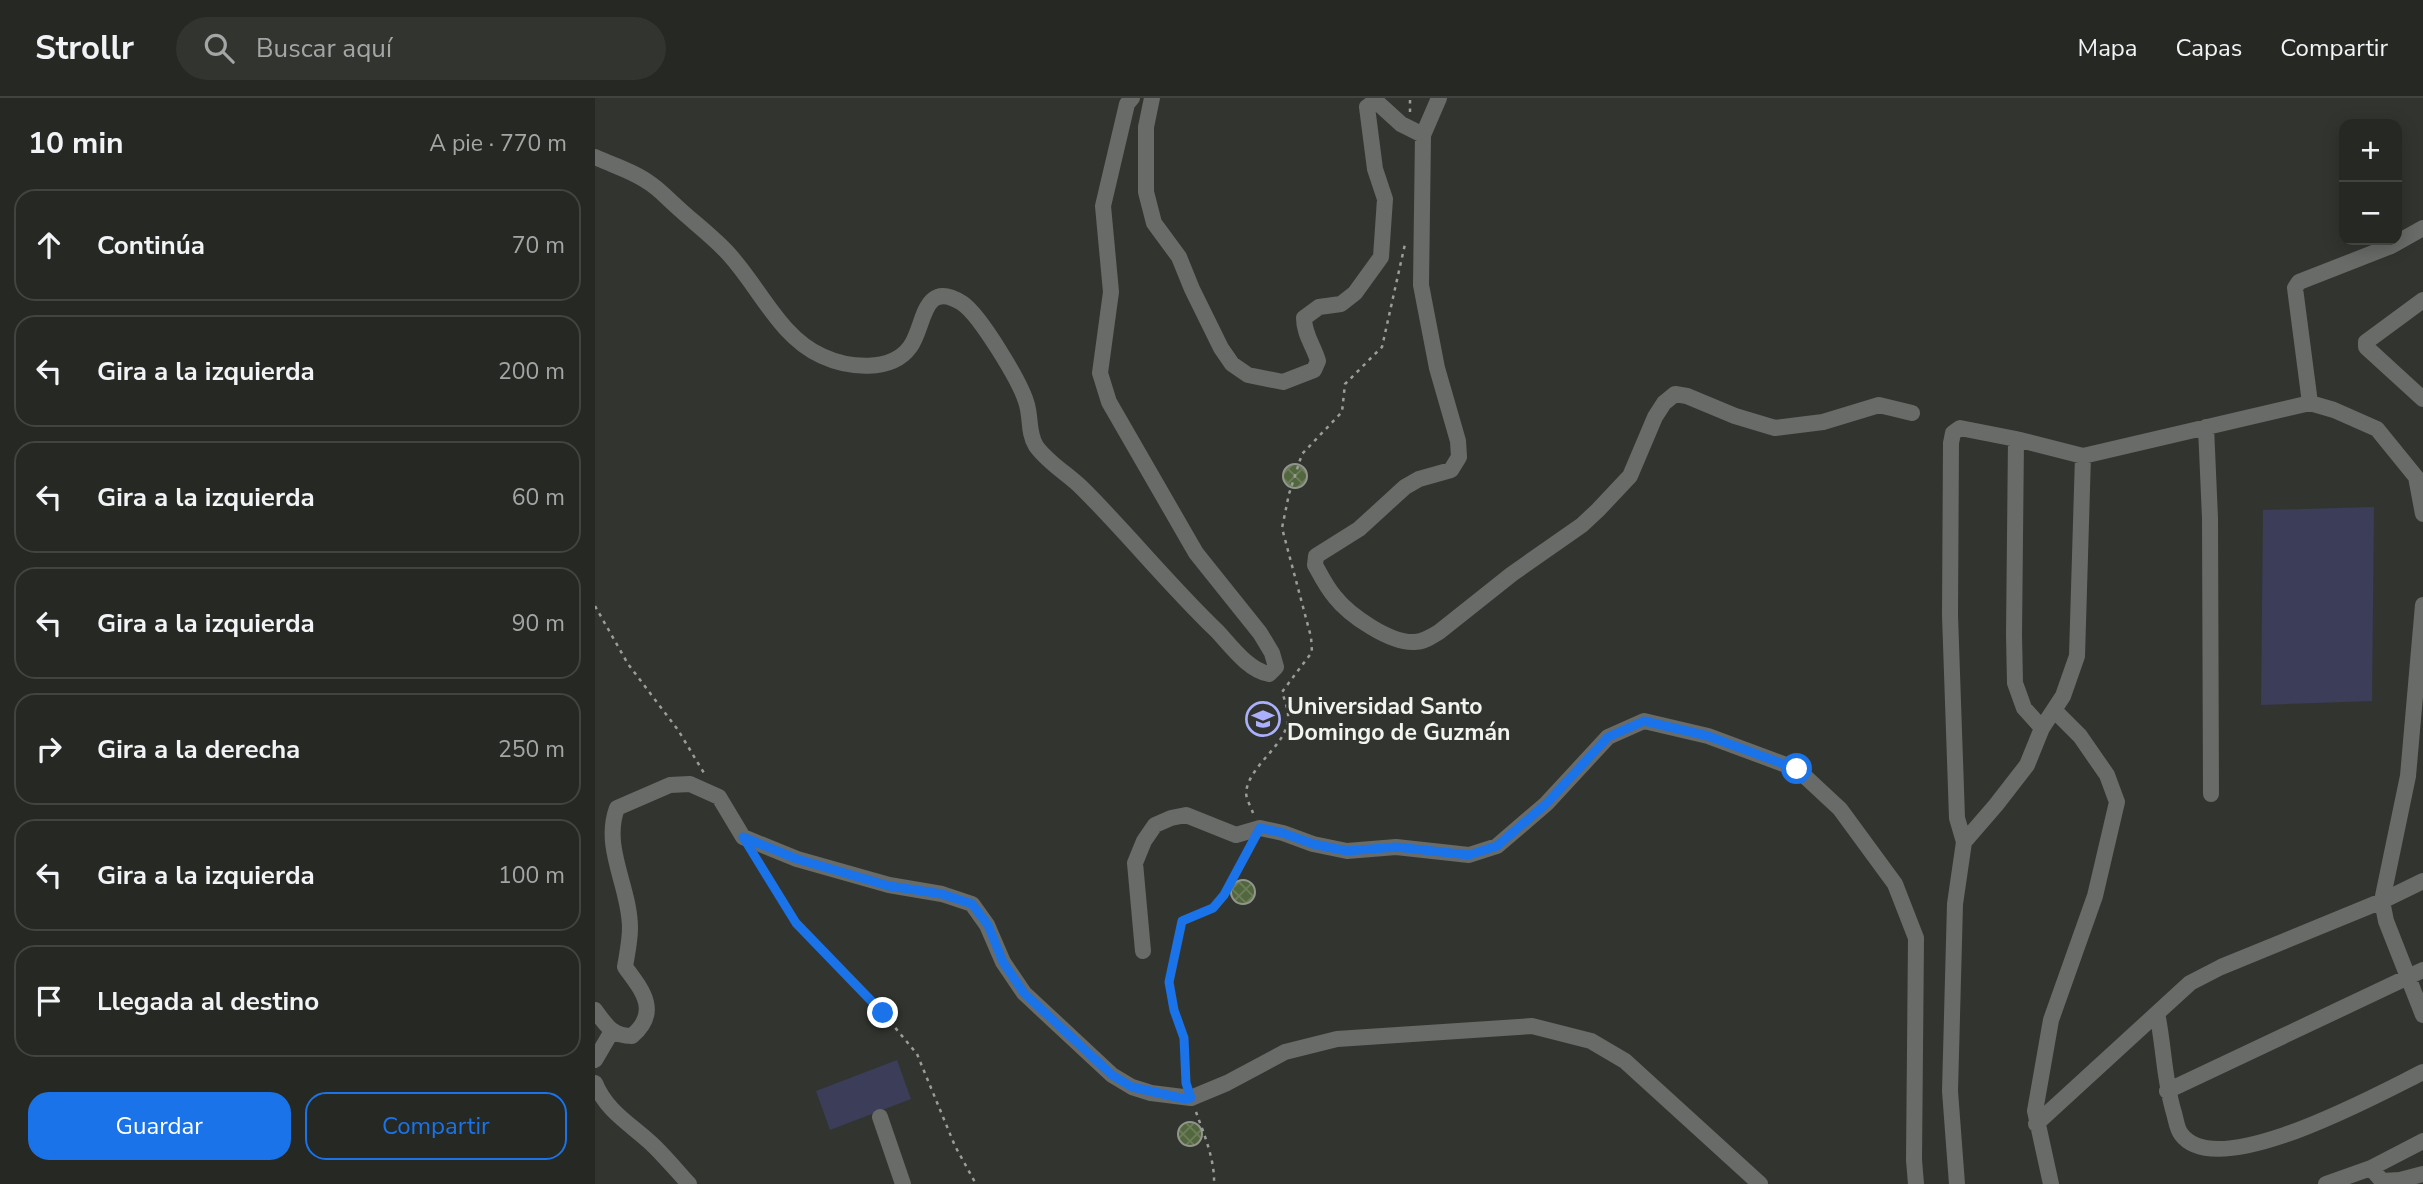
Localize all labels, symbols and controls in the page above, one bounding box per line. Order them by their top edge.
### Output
search box [176,17,666,80]
text: Strollr [35,26,134,71]
icon: search [200,29,238,67]
text: Buscar aquí [256,31,392,66]
text: Mapa [2078,32,2138,64]
text: Capas [2176,32,2242,64]
text: Compartir [2280,32,2388,64]
map controls [2339,119,2402,245]
button: + [2339,119,2402,182]
text: 10 min [28,123,124,164]
text: A pie · 770 m [429,128,567,159]
button: − [2339,182,2402,245]
icon: ahead [30,226,68,264]
text: Continúa [97,228,205,263]
text: 70 m [512,230,565,261]
icon: left [30,352,68,390]
text: Gira a la izquierda [97,354,315,389]
text: 200 m [498,356,565,387]
icon: left [30,478,68,516]
text: Gira a la izquierda [97,480,315,515]
text: 60 m [512,482,565,513]
icon: left [30,604,68,642]
text: Gira a la izquierda [97,606,315,641]
text: 90 m [512,608,565,639]
place label: Universidad Santo Domingo de Guzmán [1287,691,1510,748]
school or university icon: Universidad Santo Domingo de Guzmán [1244,700,1282,738]
icon: right [30,730,68,768]
text: Gira a la derecha [97,732,300,767]
text: 250 m [498,734,565,765]
route start [1781,753,1812,784]
icon: left [30,856,68,894]
text: Gira a la izquierda [97,858,315,893]
text: 100 m [498,860,565,891]
icon: arrive [30,982,68,1020]
text: Llegada al destino [97,984,319,1019]
route end [867,997,898,1028]
button: Guardar [28,1092,291,1160]
button: Compartir [305,1092,567,1160]

